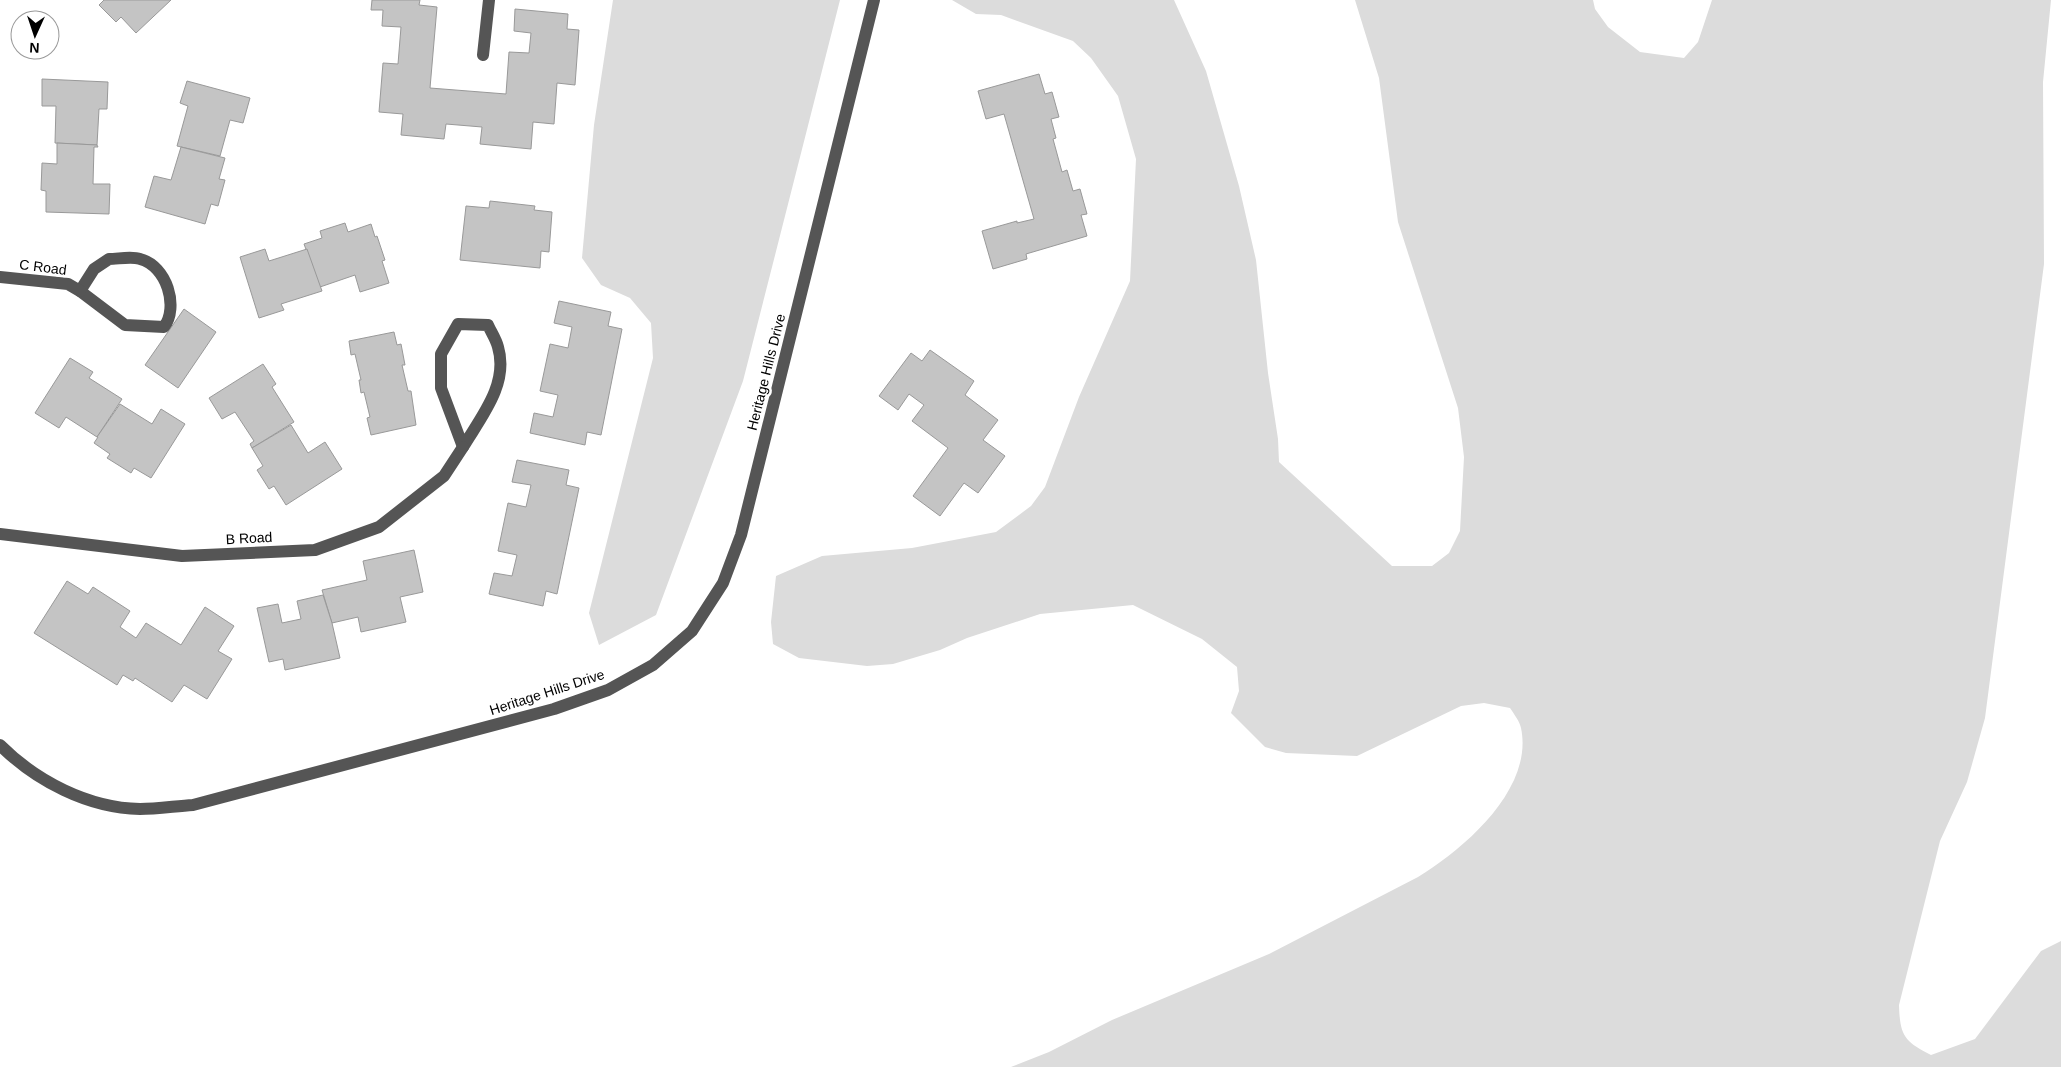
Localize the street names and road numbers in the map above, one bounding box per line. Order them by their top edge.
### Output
street label: C Road [18,256,68,278]
street label: Heritage Hills Drive [744,312,788,432]
street label: B Road [225,529,273,547]
street label: Heritage Hills Drive [488,666,607,718]

